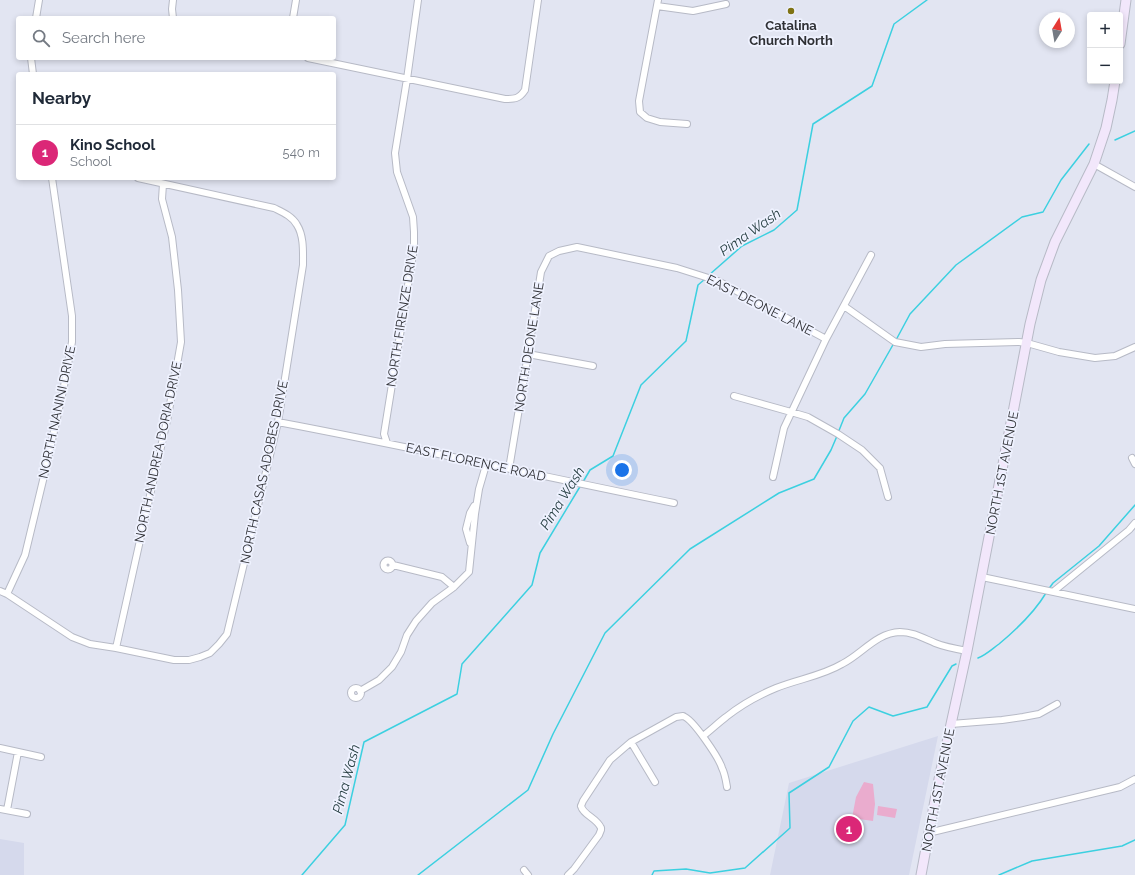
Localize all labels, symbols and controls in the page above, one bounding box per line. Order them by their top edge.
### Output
marker: Catalina Church North [786,6,796,16]
north arrow [1039,12,1075,48]
map controls [1087,12,1123,84]
button: + [1087,12,1123,48]
search box [16,16,336,60]
place label: Catalina Church North [749,18,833,48]
icon: search [30,27,52,49]
text: Search here [62,29,145,47]
button: − [1087,48,1123,84]
text: Nearby [32,88,91,108]
text: Kino School [70,136,155,154]
text: 1 [42,145,48,160]
text: 540 m [283,145,320,160]
text: School [70,154,112,169]
water label: Pima Wash [716,205,784,259]
street label: NORTH FIRENZE DRIVE [383,244,421,388]
street label: EAST DEONE LANE [704,272,816,338]
street label: NORTH DEONE LANE [511,281,547,413]
street label: NORTH NANINI DRIVE [36,344,78,480]
street label: NORTH ANDREA DORIA DRIVE [131,360,185,544]
street label: NORTH CASAS ADOBES DRIVE [237,379,291,565]
street label: NORTH 1ST AVENUE [983,410,1021,536]
street label: EAST FLORENCE ROAD [405,440,547,484]
your location [612,460,632,480]
water label: Pima Wash [536,464,588,532]
street label: NORTH 1ST AVENUE [919,727,957,853]
water label: Pima Wash [329,743,363,815]
pin: 1 [836,814,862,844]

